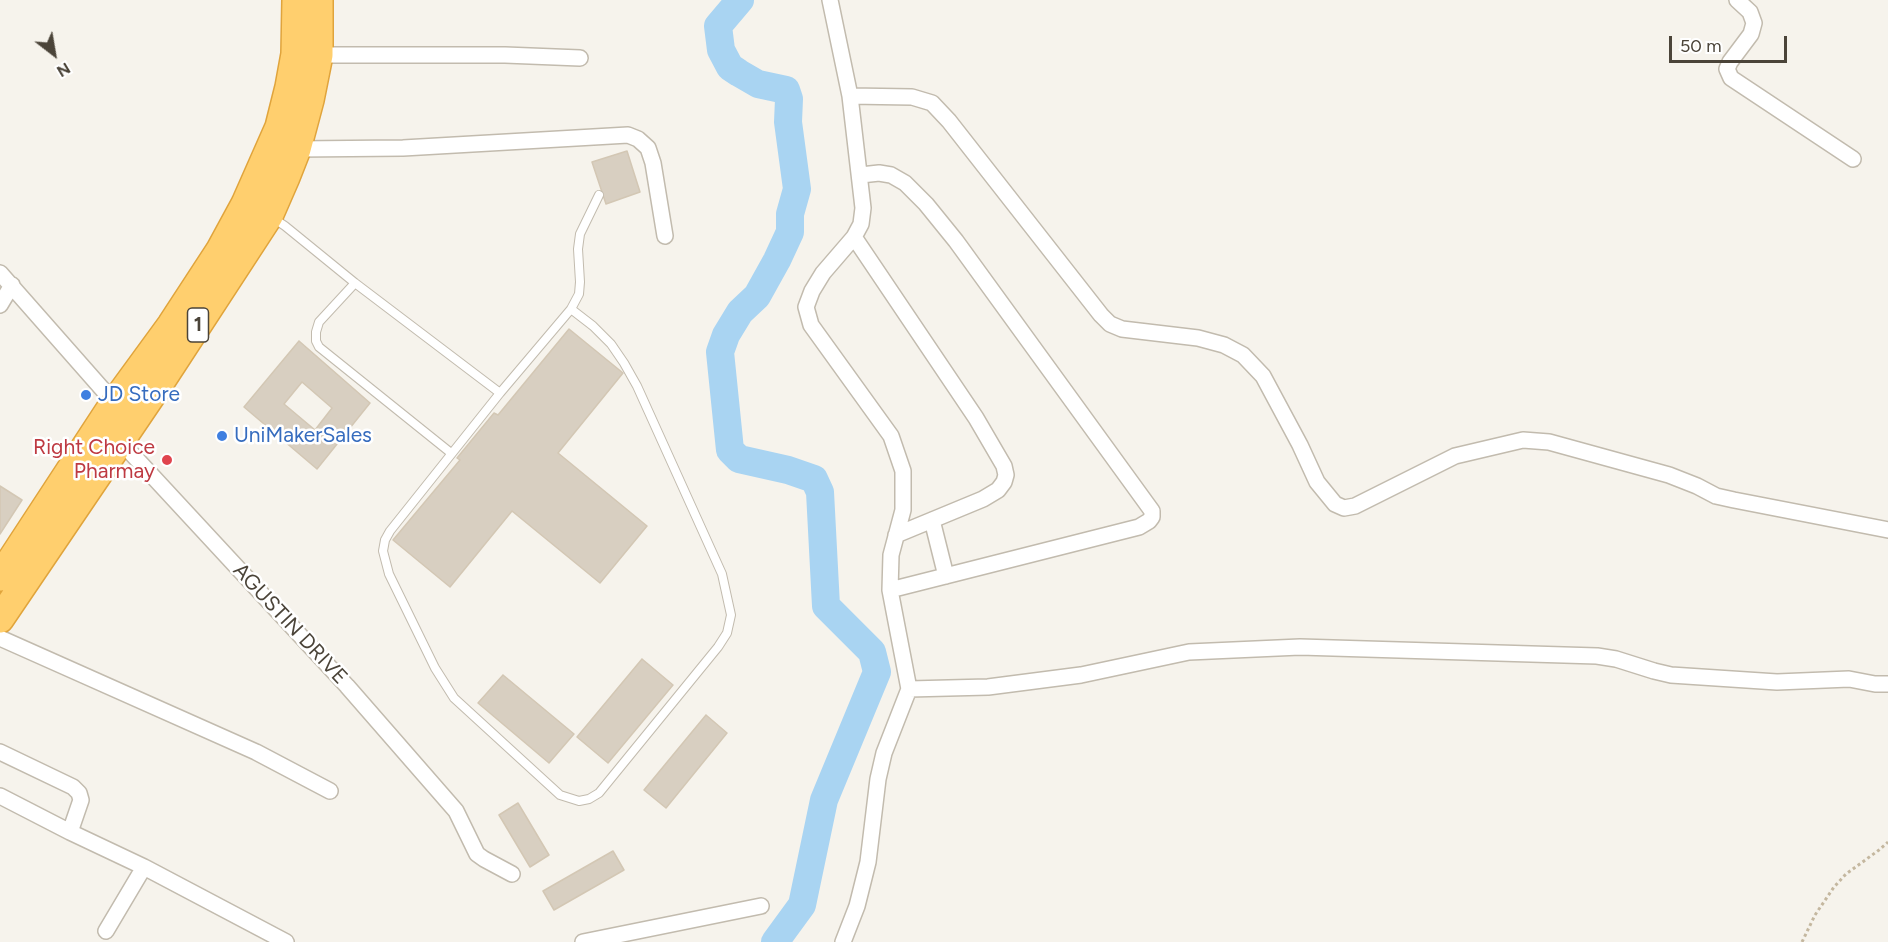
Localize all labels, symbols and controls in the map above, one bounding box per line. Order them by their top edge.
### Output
north arrow [24,24,84,84]
scale bar [1672,24,1790,62]
text: 50 m [1680,35,1722,57]
text: N [53,59,74,81]
road number: 1 [188,308,208,342]
place label: JD Store [98,382,180,408]
marker: JD Store [79,388,93,402]
place label: UniMakerSales [234,423,372,449]
marker: UniMakerSales [215,429,229,443]
place label: Right Choice Pharmay [33,435,155,485]
marker: Right Choice Pharmay [160,453,174,467]
street label: AGUSTIN DRIVE [227,558,353,690]

